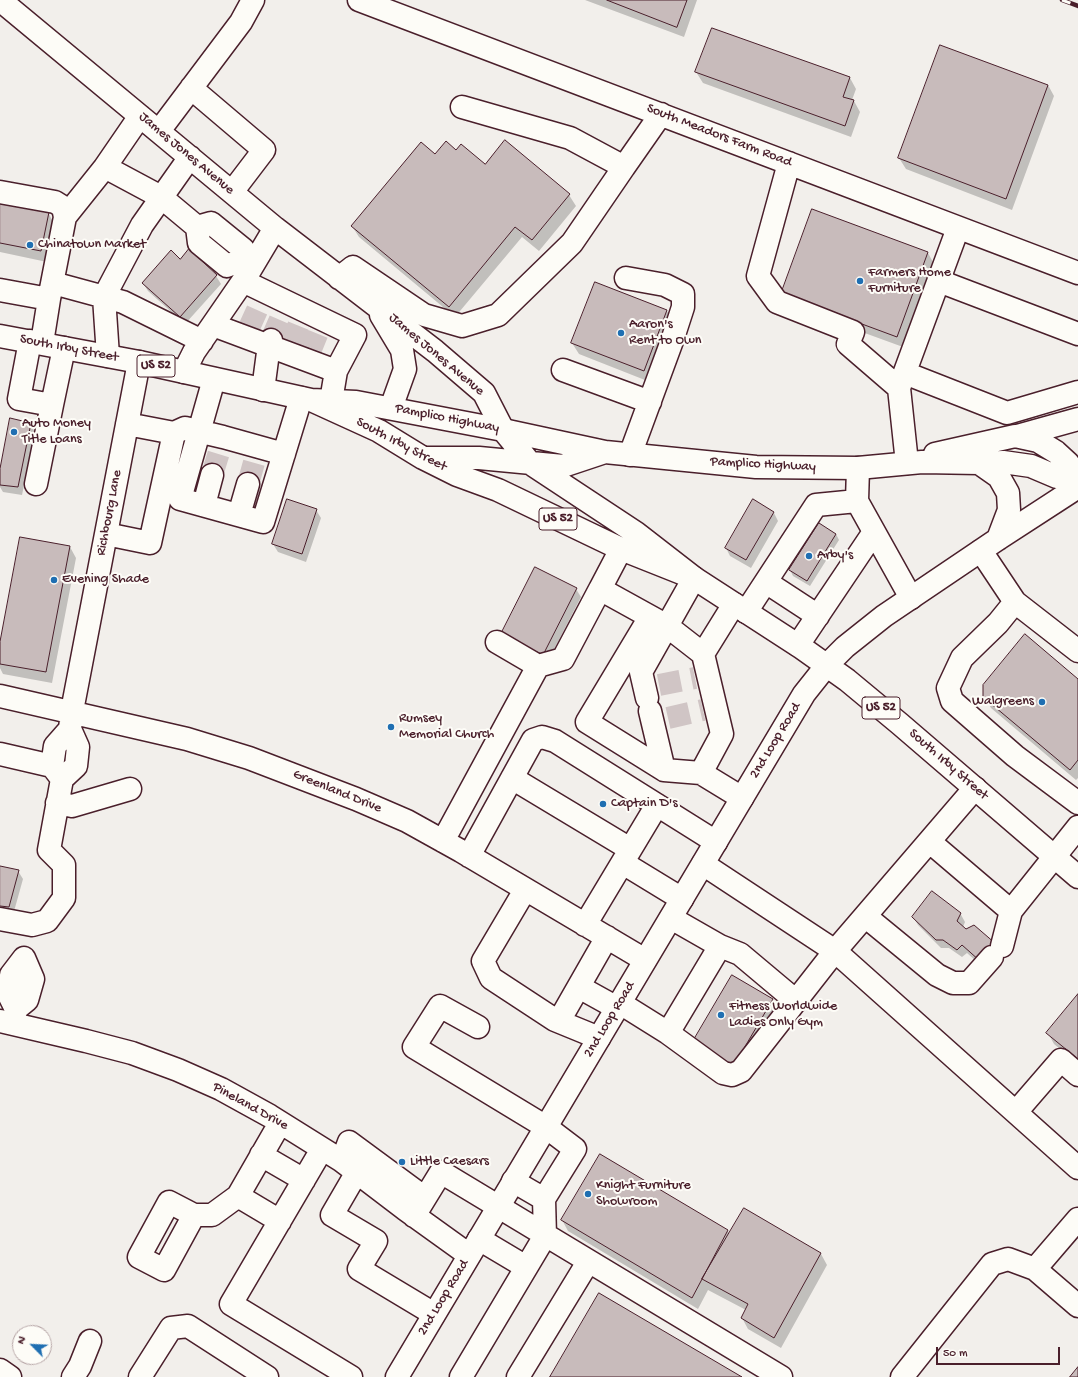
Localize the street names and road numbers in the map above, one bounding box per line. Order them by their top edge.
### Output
street label: South Meadors Farm Road [644,101,794,171]
street label: James Jones Avenue [135,109,237,199]
street label: James Jones Avenue [385,310,487,400]
street label: South Irby Street [18,331,120,367]
road number: US 52 [137,355,175,377]
street label: Pamplico Highway [393,401,501,437]
street label: South Irby Street [353,414,449,476]
street label: Pamplico Highway [710,454,816,476]
street label: Richbourg Lane [93,469,127,557]
road number: US 52 [539,508,577,530]
road number: US 52 [862,697,900,719]
street label: 2nd Loop Road [747,700,805,782]
street label: South Irby Street [905,726,991,804]
street label: Greenland Drive [290,767,384,817]
street label: 2nd Loop Road [581,979,639,1061]
street label: Pineland Drive [209,1079,291,1135]
street label: 2nd Loop Road [415,1257,473,1339]

